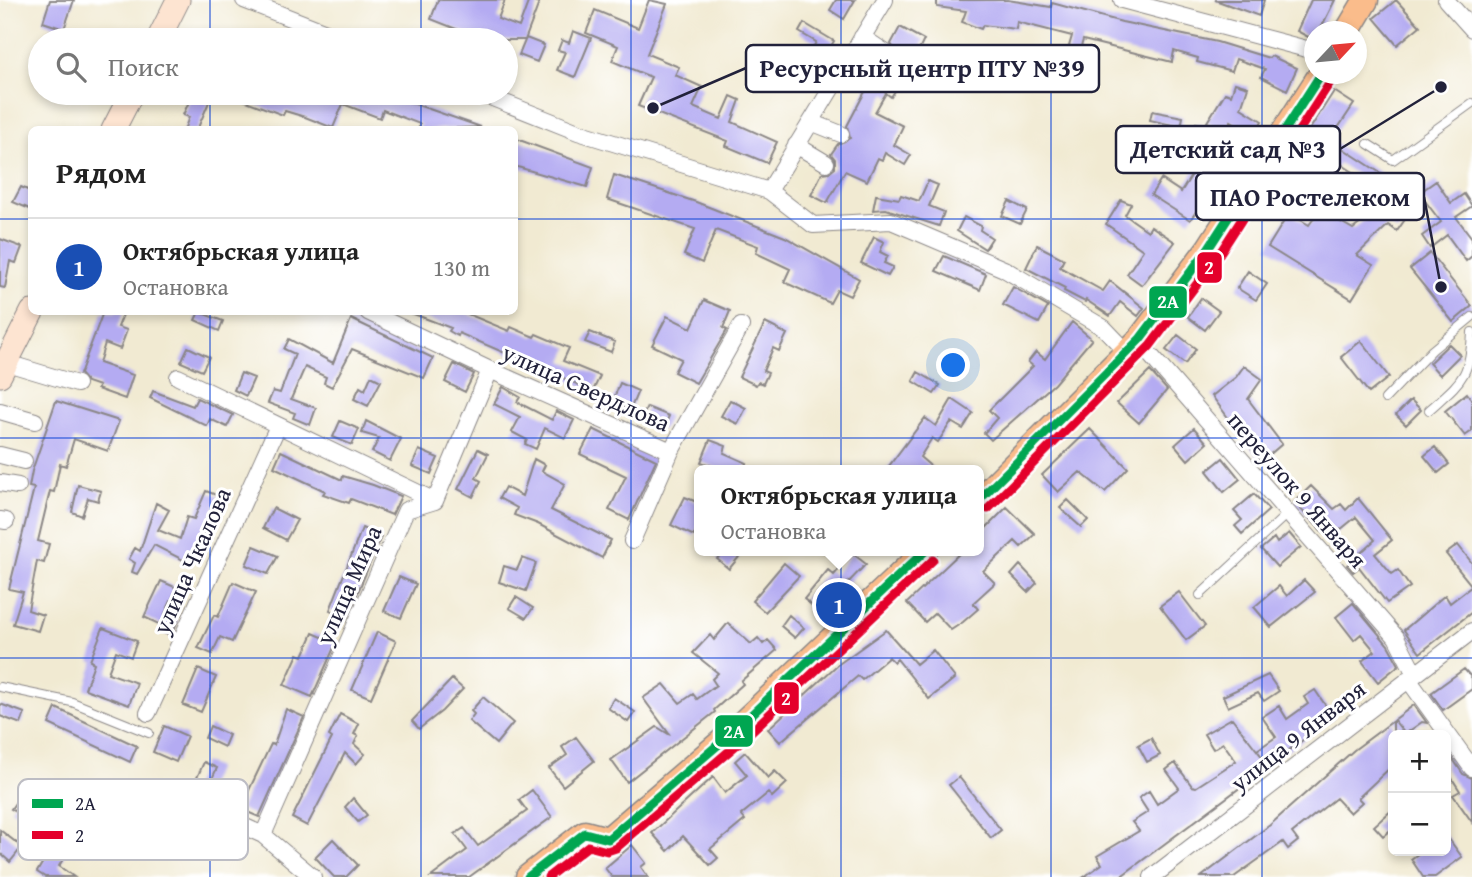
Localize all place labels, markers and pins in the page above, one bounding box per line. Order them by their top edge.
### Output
callout: Ресурсный центр ПТУ №39 [746,45,1099,92]
callout: Детский сад №3 [1116,126,1340,173]
callout: ПАО Ростелеком [1196,173,1424,220]
pin: 1 [816,579,862,631]

